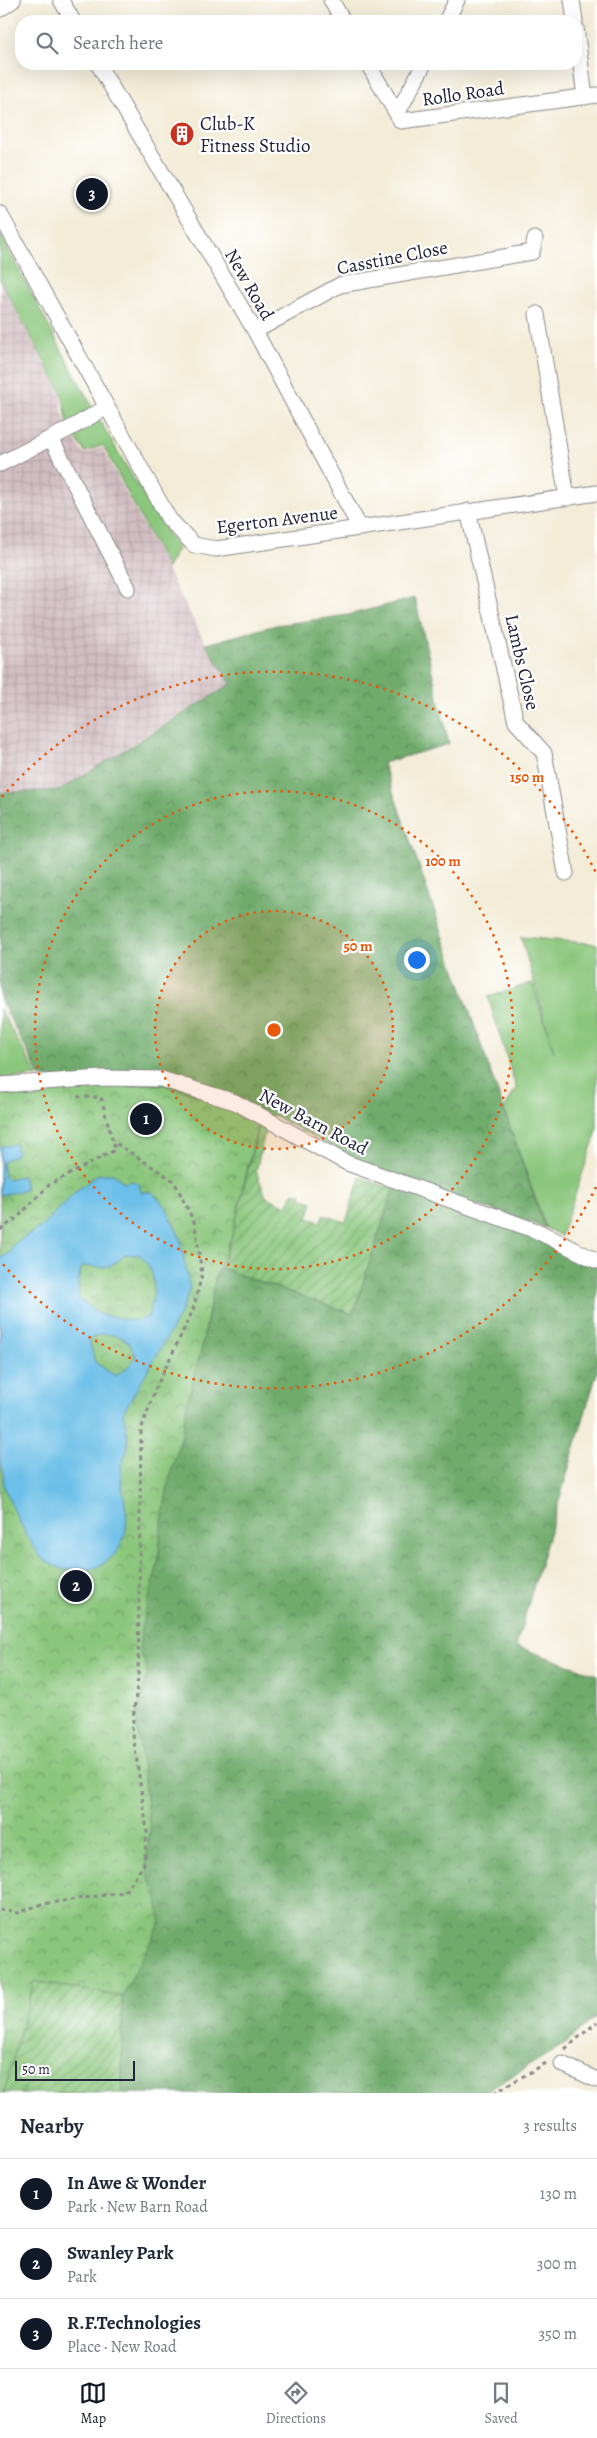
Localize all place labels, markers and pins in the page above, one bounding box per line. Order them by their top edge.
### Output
place label: Club-K Fitness Studio [200,111,311,159]
building icon: Club-K Fitness Studio [169,121,195,147]
pin: 3 [76,175,108,213]
centre of rings [265,1021,283,1039]
pin: 1 [130,1100,162,1138]
pin: 2 [60,1567,92,1605]

